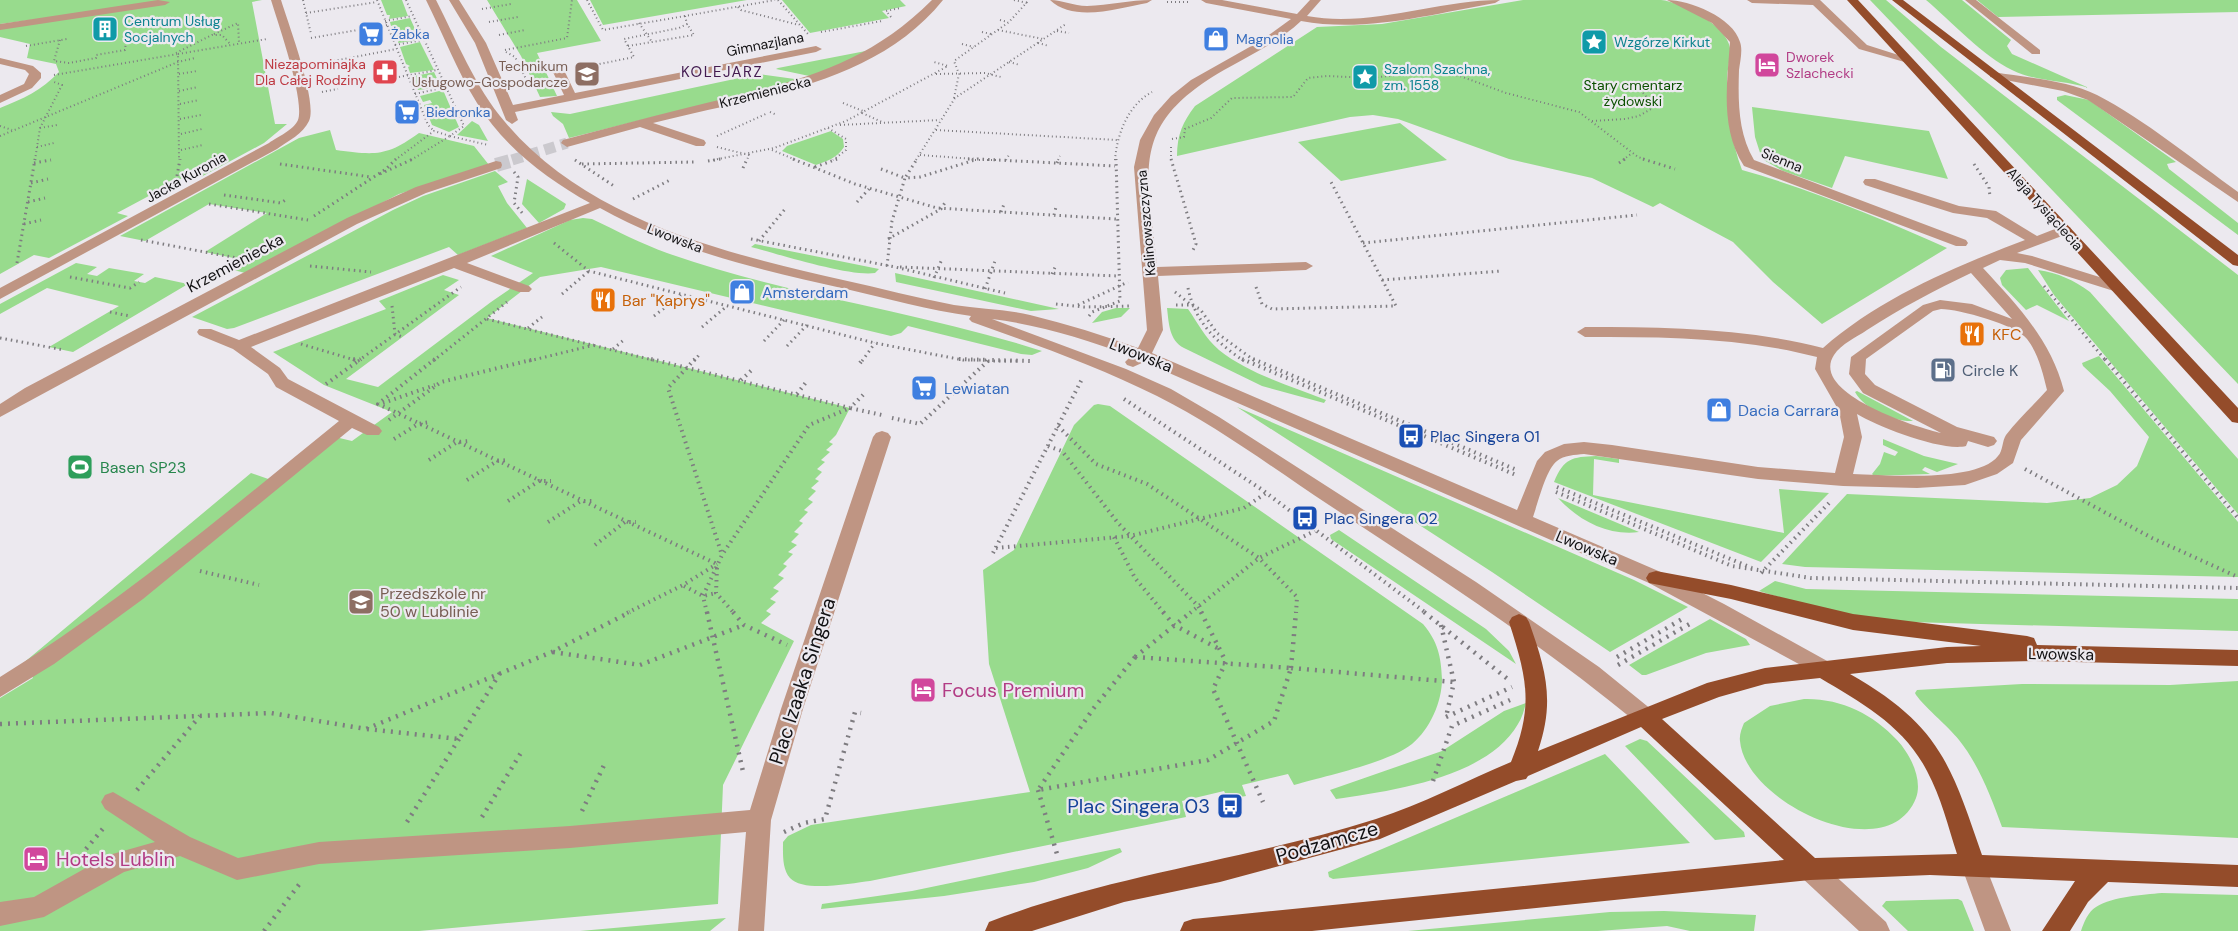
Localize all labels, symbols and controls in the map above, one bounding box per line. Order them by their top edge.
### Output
place label: Centrum Usług Socjalnych [124,12,221,46]
building icon: Centrum Usług Socjalnych [90,14,120,44]
supermarket icon: Żabka [356,19,386,49]
shop icon: Magnolia [1201,24,1231,54]
place label: Żabka [391,25,430,43]
place icon: Wzgórze Kirkut [1579,27,1609,57]
street label: Gimnazjlana [725,28,805,60]
place label: Magnolia [1236,30,1294,48]
place label: Wzgórze Kirkut [1614,33,1710,51]
place label: Dworek Szlachecki [1786,48,1854,82]
hotel icon: Dworek Szlachecki [1752,50,1782,80]
place label: Niezapominajka Dla Całej Rodziny [255,55,366,89]
pharmacy icon: Niezapominajka Dla Całej Rodziny [370,57,400,87]
place label: Technikum Usługowo-Gospodarcze [412,57,568,91]
school or university icon: Technikum Usługowo-Gospodarcze [572,59,602,89]
place label: Szalom Szachna, zm. 1558 [1384,60,1491,94]
district label: KOLEJARZ [681,62,763,82]
place icon: Szalom Szachna, zm. 1558 [1350,62,1380,92]
street label: Krzemieniecka [717,72,813,112]
park label: Stary cmentarz żydowski [1583,76,1683,110]
supermarket icon: Biedronka [392,97,422,127]
place label: Biedronka [426,103,490,121]
street label: Sienna [1759,144,1805,176]
street label: Jacka Kuronia [143,148,229,206]
street label: Aleja Tysiąclecia [2003,164,2087,254]
street label: Kalinowszczyzna [1132,169,1160,277]
street label: Lwowska [645,219,705,257]
street label: Krzemieniecka [183,229,287,297]
shop icon: Amsterdam [727,277,757,307]
place label: Amsterdam [762,282,848,303]
restaurant icon: Bar "Kaprys" [588,285,618,315]
place label: Bar "Kaprys" [622,290,710,311]
restaurant icon: KFC [1957,319,1987,349]
place label: KFC [1992,324,2021,345]
street label: Lwowska [1106,333,1176,377]
fuel station icon: Circle K [1928,355,1958,385]
place label: Circle K [1962,360,2018,381]
supermarket icon: Lewiatan [909,373,939,403]
place label: Lewiatan [944,378,1010,399]
shop icon: Dacia Carrara [1704,395,1734,425]
place label: Dacia Carrara [1738,400,1839,421]
bus stop icon: Plac Singera 01 [1396,421,1426,451]
place label: Plac Singera 01 [1430,426,1540,447]
sports icon: Basen SP23 [65,452,95,482]
place label: Basen SP23 [100,457,186,478]
bus stop icon: Plac Singera 02 [1290,503,1320,533]
place label: Plac Singera 02 [1324,508,1438,529]
street label: Lwowska [1553,525,1621,571]
place label: Przedszkole nr 50 w Lublinie [380,583,486,622]
school or university icon: Przedszkole nr 50 w Lublinie [346,587,376,617]
street label: Plac Izaaka Singera [763,594,841,768]
street label: Lwowska [2028,643,2094,665]
hotel icon: Focus Premium [908,675,938,705]
place label: Focus Premium [942,677,1084,703]
bus stop icon: Plac Singera 03 [1215,791,1245,821]
place label: Plac Singera 03 [1067,793,1210,819]
street label: Podzamcze [1273,815,1381,869]
hotel icon: Hotels Lublin [21,844,51,874]
place label: Hotels Lublin [56,846,175,872]

